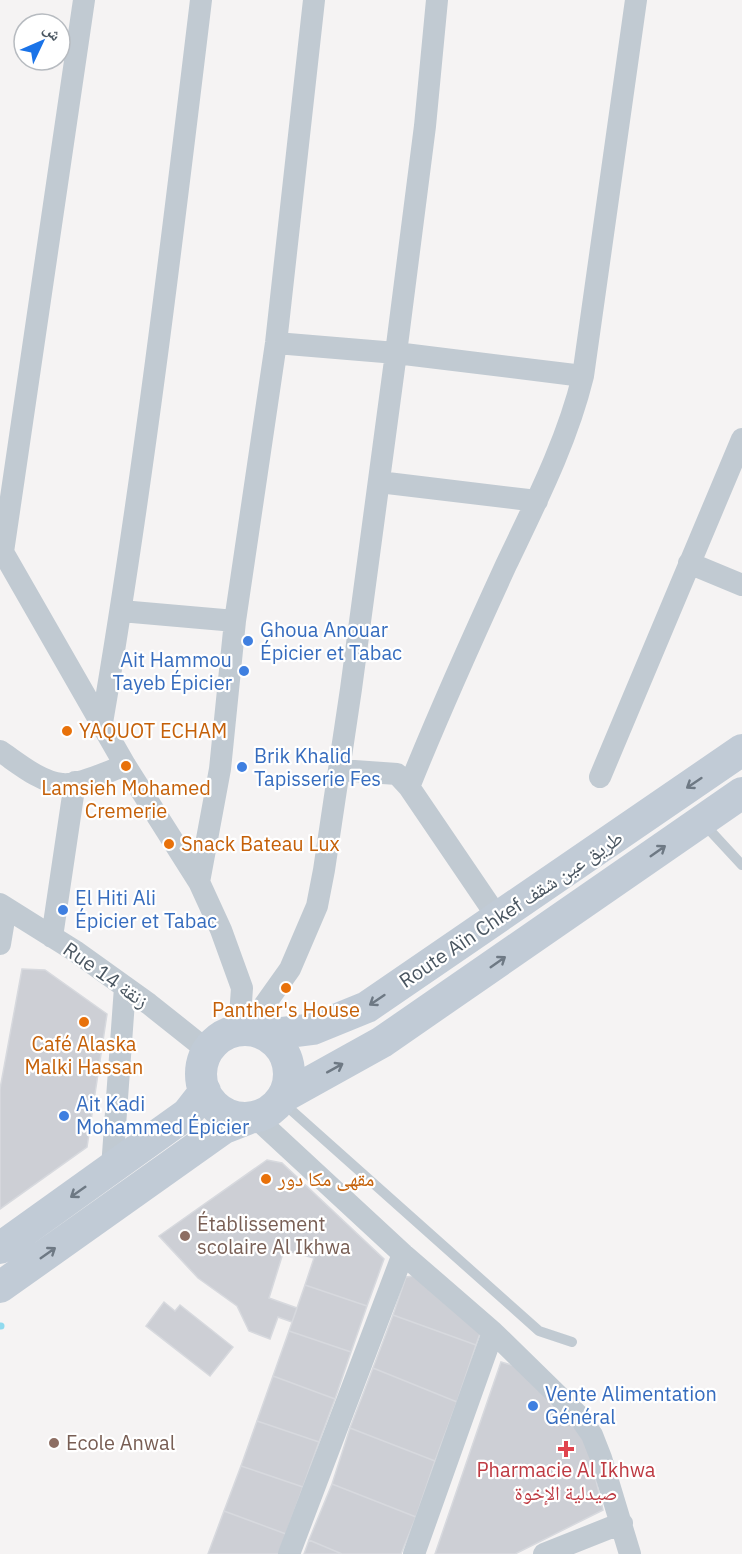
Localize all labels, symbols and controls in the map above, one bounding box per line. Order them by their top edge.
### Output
north arrow [12,12,72,72]
text: ش [40,19,66,45]
place label: Ghoua Anouar Épicier et Tabac [260,616,402,666]
marker: Ghoua Anouar Épicier et Tabac [241,634,255,648]
place label: Ait Hammou Tayeb Épicier [113,646,232,696]
marker: Ait Hammou Tayeb Épicier [237,664,251,678]
place label: YAQUOT ECHAM [79,717,227,744]
marker: YAQUOT ECHAM [60,724,74,738]
place label: Brik Khalid Tapisserie Fes [254,742,381,792]
marker: Lamsieh Mohamed Cremerie [119,759,133,773]
marker: Brik Khalid Tapisserie Fes [235,760,249,774]
place label: Lamsieh Mohamed Cremerie [41,774,211,824]
one-way arrow [685,777,702,790]
street label: Route Aïn Chkef طريق عين شقف [394,823,628,994]
place label: Snack Bateau Lux [181,830,340,857]
marker: Snack Bateau Lux [162,837,176,851]
one-way arrow [650,845,666,857]
place label: El Hiti Ali Épicier et Tabac [75,884,217,934]
marker: El Hiti Ali Épicier et Tabac [56,903,70,917]
street label: Rue 14 زنقة [58,935,154,1014]
one-way arrow [489,956,506,968]
marker: Panther's House [279,981,293,995]
one-way arrow [369,994,386,1006]
place label: Panther's House [212,996,360,1023]
marker: Café Alaska Malki Hassan [77,1015,91,1029]
place label: Café Alaska Malki Hassan [25,1030,143,1080]
one-way arrow [326,1062,343,1074]
place label: Ait Kadi Mohammed Épicier [76,1090,249,1140]
marker: Ait Kadi Mohammed Épicier [57,1109,71,1123]
place label: مقهى مكا دور [277,1165,374,1192]
marker: مقهى مكا دور [259,1172,273,1186]
one-way arrow [71,1186,87,1198]
place label: Établissement scolaire Al Ikhwa [197,1210,351,1260]
marker: Établissement scolaire Al Ikhwa [178,1229,192,1243]
one-way arrow [39,1247,55,1259]
place label: Vente Alimentation Général [545,1380,717,1430]
marker: Vente Alimentation Général [526,1399,540,1413]
place label: Ecole Anwal [66,1429,175,1456]
marker: Ecole Anwal [47,1436,61,1450]
marker: Pharmacie Al Ikhwa صيدلية الإخوة [559,1442,573,1456]
place label: Pharmacie Al Ikhwa صيدلية الإخوة [476,1456,656,1506]

